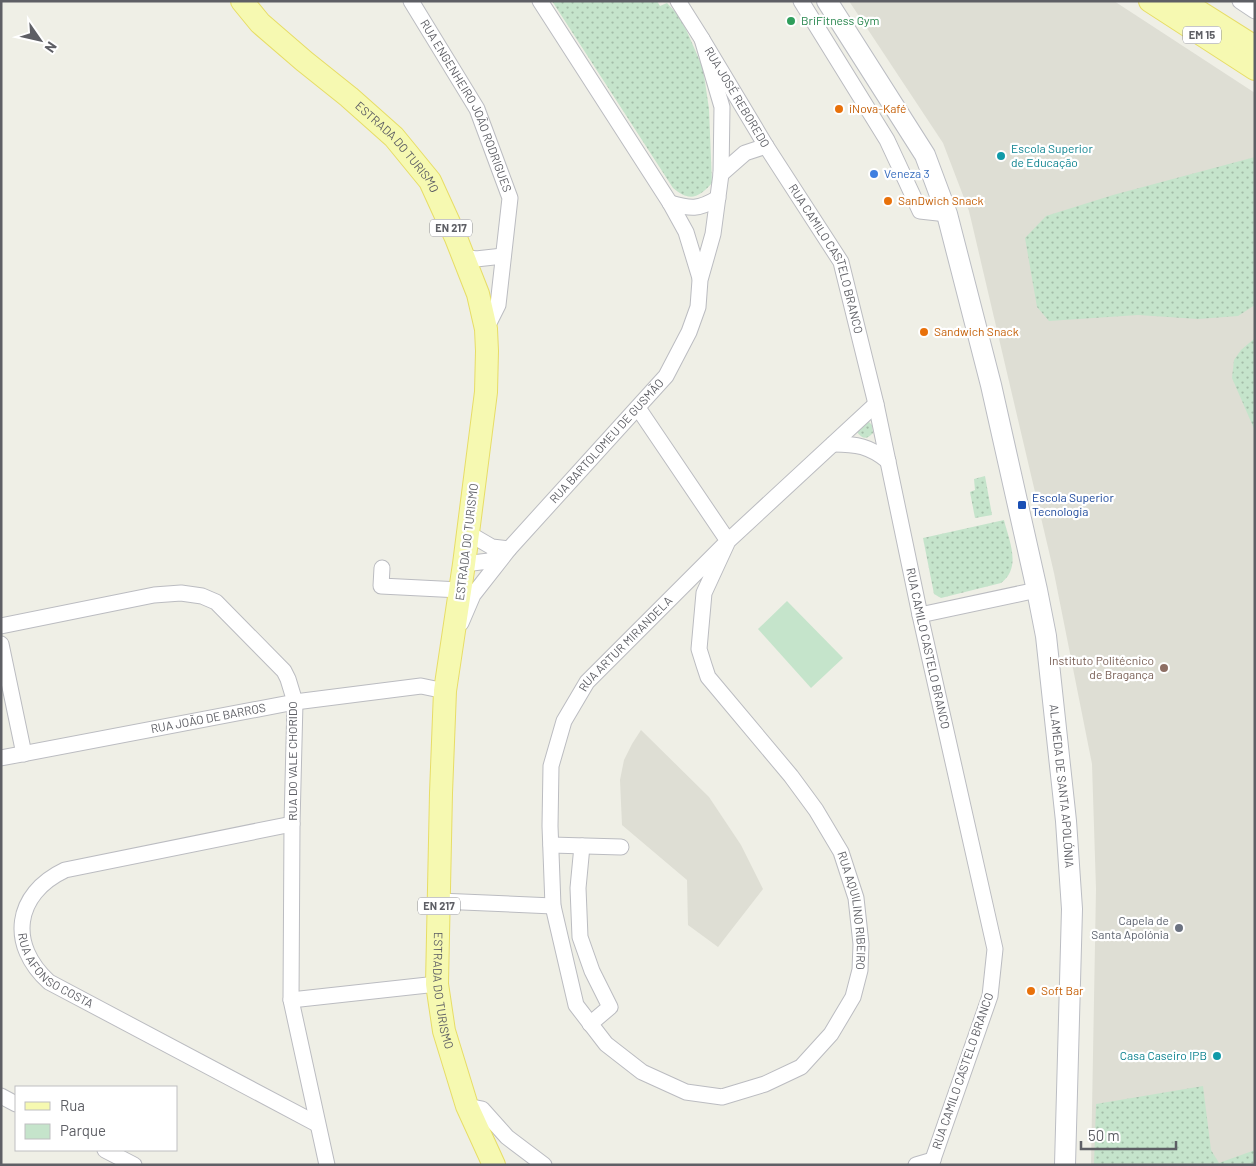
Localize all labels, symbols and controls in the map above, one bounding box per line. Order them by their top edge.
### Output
place label: BriFitness Gym [801,13,880,27]
north arrow [15,15,65,65]
marker: BriFitness Gym [785,15,797,27]
street label: RUA ENGENHEIRO JOÃO RODRIGUES [418,17,515,194]
road number: EM 15 [1183,26,1221,44]
text: N [42,39,61,56]
street label: RUA JOSÉ REBOREDO [702,44,773,150]
street label: ESTRADA DO TURISMO [353,98,442,194]
place label: iNova-Kafé [849,101,906,115]
marker: iNova-Kafé [833,103,845,115]
place label: Escola Superior de Educação [1011,141,1093,169]
marker: Escola Superior de Educação [995,150,1007,162]
place label: Veneza 3 [884,166,930,180]
marker: Veneza 3 [868,168,880,180]
street label: RUA CAMILO CASTELO BRANCO [786,181,866,335]
place label: SanDwich Snack [898,193,984,207]
marker: SanDwich Snack [882,195,894,207]
road number: EN 217 [430,220,472,237]
place label: Sandwich Snack [934,324,1019,338]
marker: Sandwich Snack [918,326,930,338]
street label: RUA BARTOLOMEU DE GUSMÃO [546,375,666,506]
street label: ESTRADA DO TURISMO [452,482,480,601]
place label: Escola Superior Tecnologia [1032,490,1114,518]
marker: Escola Superior Tecnologia [1016,499,1028,511]
street label: RUA CAMILO CASTELO BRANCO [904,566,953,730]
street label: RUA ARTUR MIRANDELA [575,593,675,694]
place label: Instituto Politécnico de Bragança [1049,653,1154,681]
marker: Instituto Politécnico de Bragança [1158,662,1170,674]
street label: RUA JOÃO DE BARROS [149,700,267,735]
street label: RUA DO VALE CHORIDO [285,701,299,821]
street label: ALAMEDA DE SANTA APOLÓNIA [1047,703,1077,869]
street label: RUA AQUILINO RIBEIRO [835,849,869,970]
road number: EN 217 [418,898,460,914]
place label: Capela de Santa Apolónia [1091,913,1169,941]
marker: Capela de Santa Apolónia [1173,922,1185,934]
street label: RUA AFONSO COSTA [16,932,96,1010]
street label: ESTRADA DO TURISMO [431,932,457,1051]
place label: Soft Bar [1041,983,1084,997]
marker: Soft Bar [1025,985,1037,997]
street label: RUA CAMILO CASTELO BRANCO [929,991,995,1151]
place label: Casa Caseiro IPB [1120,1048,1207,1062]
marker: Casa Caseiro IPB [1211,1050,1223,1062]
legend [15,1086,178,1151]
text: Rua [60,1096,85,1114]
scale bar [1081,1118,1176,1150]
text: Parque [60,1121,106,1139]
text: 50 m [1088,1126,1120,1144]

